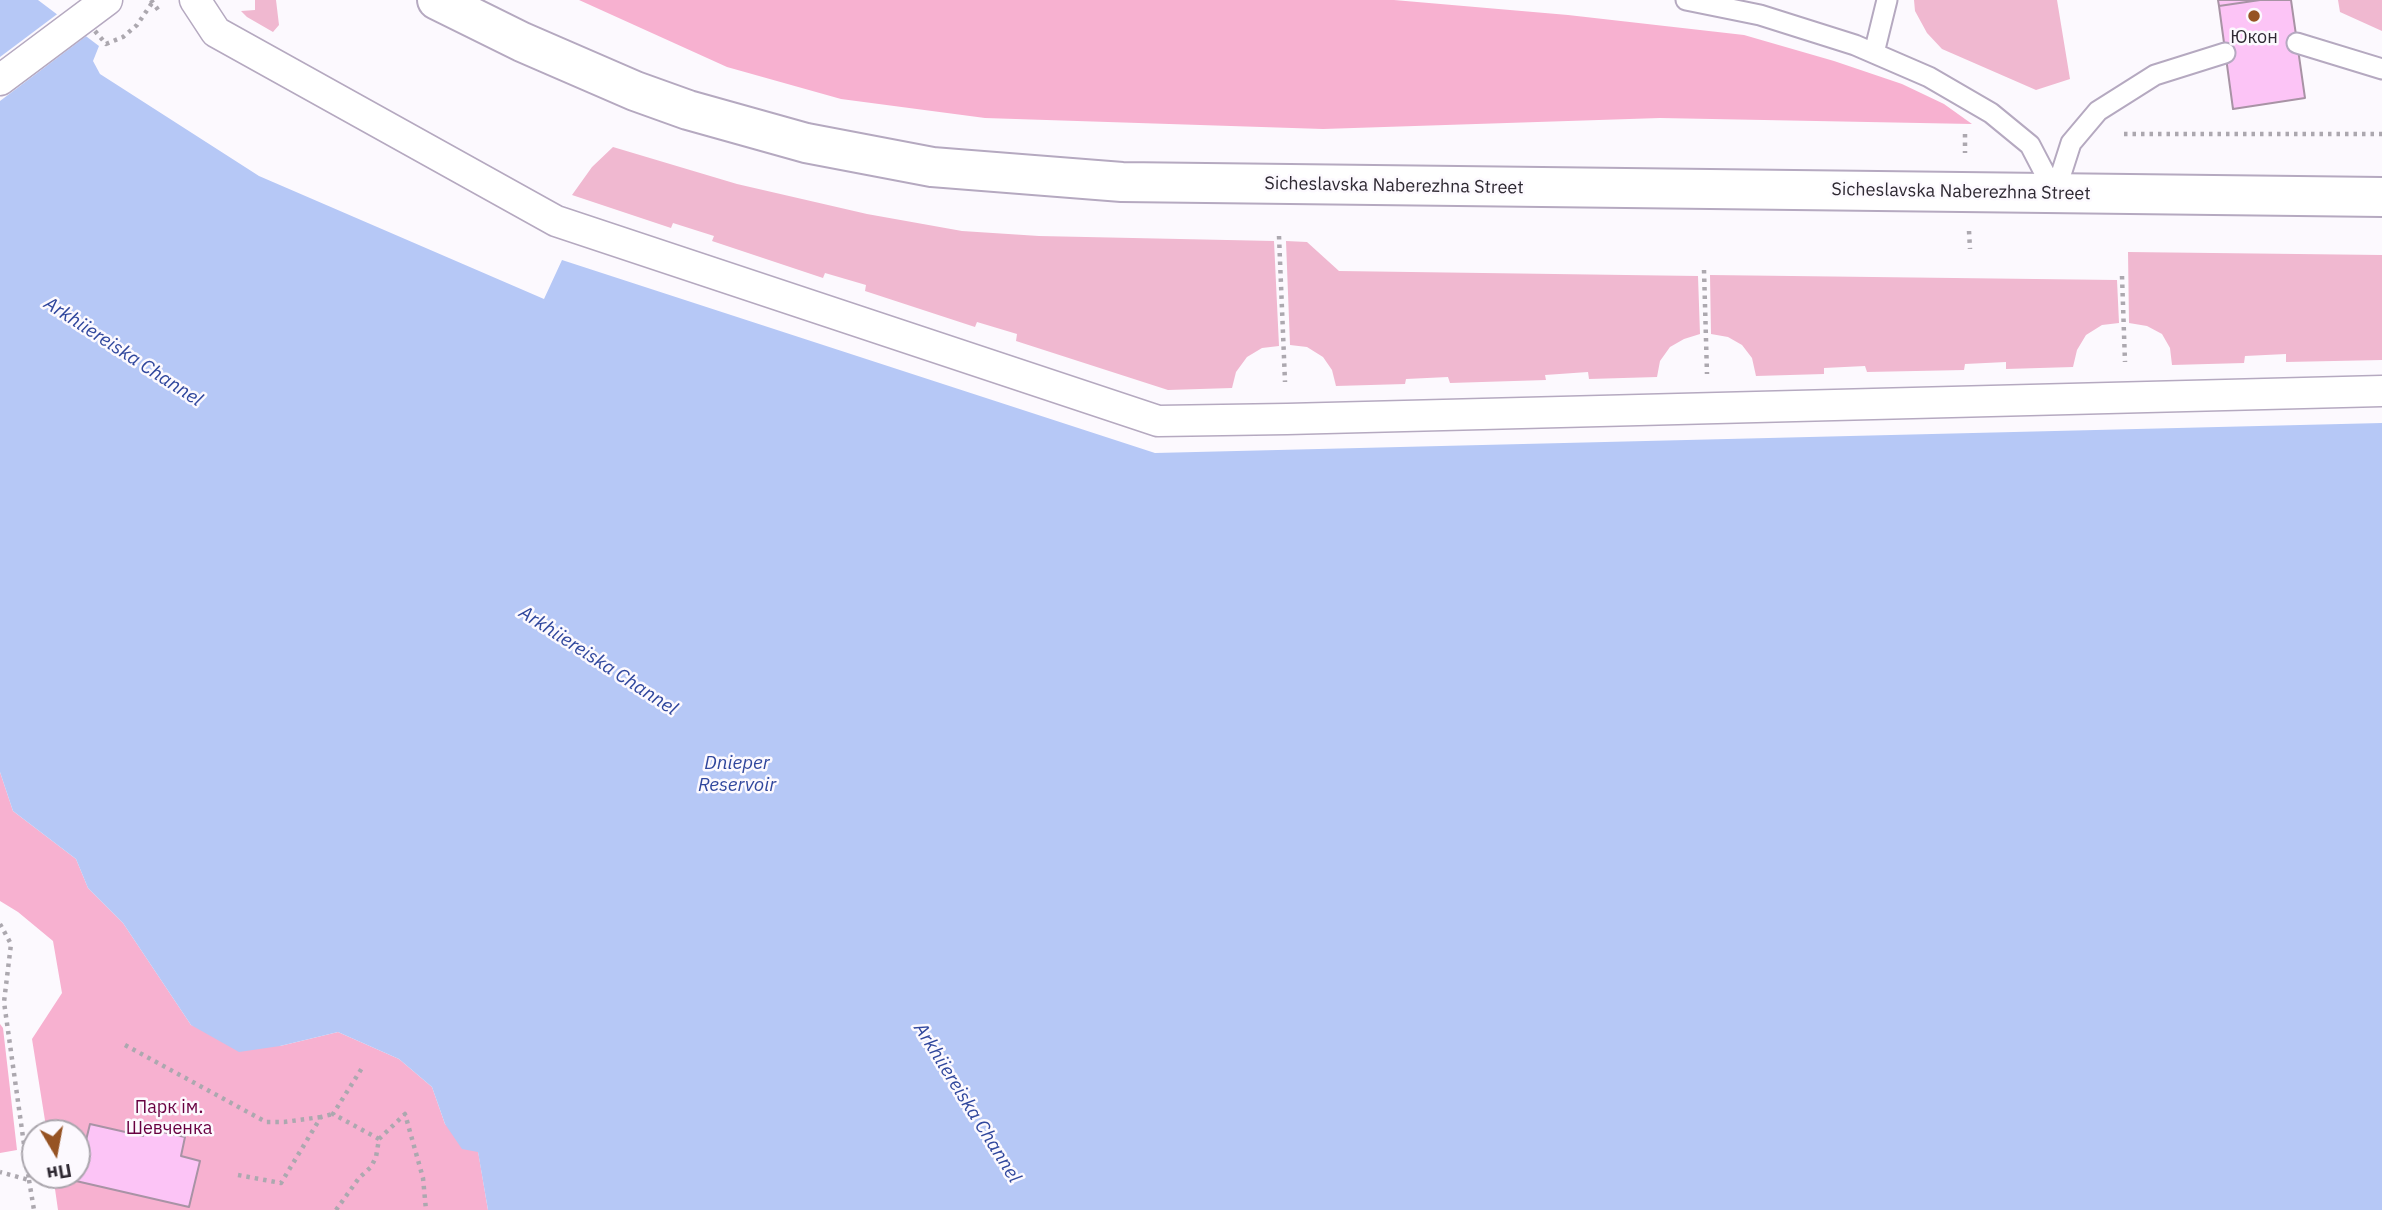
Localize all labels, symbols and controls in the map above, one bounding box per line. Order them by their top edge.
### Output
marker: Юкон [2246,8,2262,24]
place label: Юкон [2230,27,2278,49]
street label: Sicheslavska Naberezhna Street [1264,173,1524,199]
street label: Sicheslavska Naberezhna Street [1831,179,2091,205]
water label: Arkhiiereiska Channel [40,292,206,412]
water label: Arkhiiereiska Channel [515,601,681,721]
water label: Dnieper Reservoir [698,753,776,797]
water label: Arkhiiereiska Channel [909,1019,1025,1187]
park label: Парк iм. Шевченка [126,1097,212,1140]
north arrow [21,1119,91,1189]
text: Пн [45,1159,74,1187]

